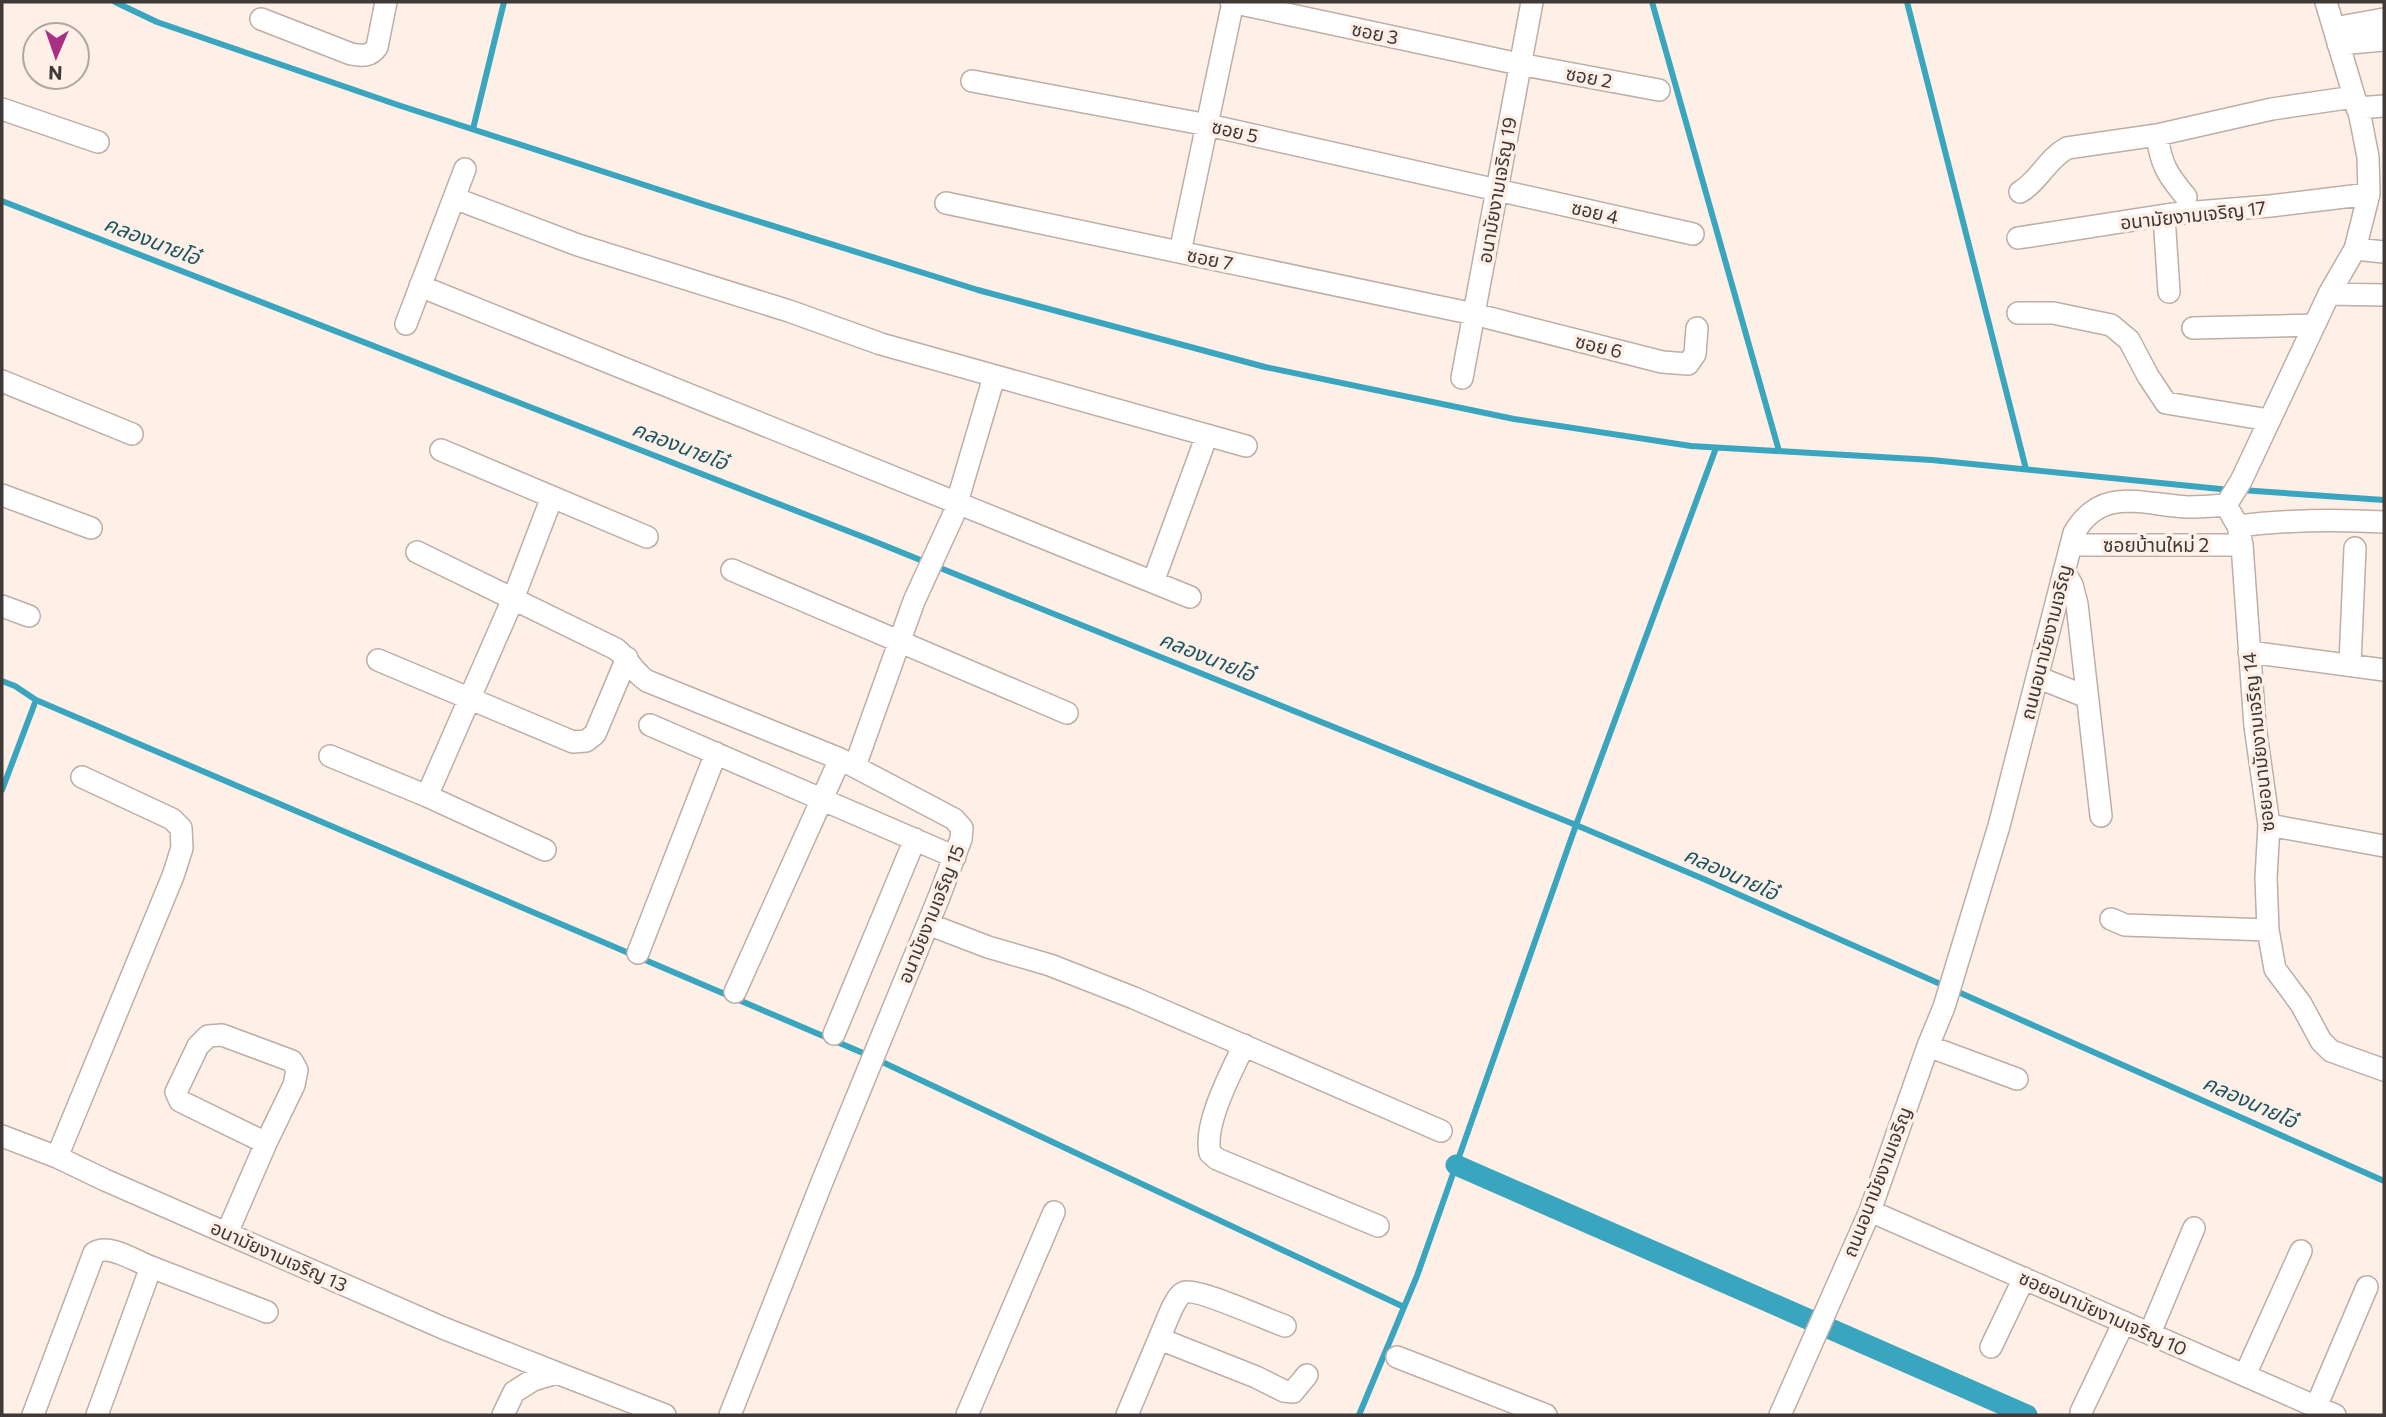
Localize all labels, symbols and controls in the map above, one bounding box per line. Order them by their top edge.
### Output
street label: ซอย 3 [1350,16,1401,49]
north arrow [21,21,91,91]
street label: ซอย 2 [1564,61,1614,92]
text: N [48,62,63,85]
street label: ซอย 5 [1209,114,1261,147]
street label: อนามัยงามเจริญ 19 [1472,115,1521,265]
street label: ซอย 4 [1569,195,1621,228]
street label: อนามัยงามเจริญ 17 [2119,195,2267,234]
water label: คลองนายโอ๋ [101,210,206,270]
street label: ซอย 7 [1185,242,1235,275]
street label: ซอย 6 [1573,329,1625,362]
water label: คลองนายโอ๋ [629,415,734,475]
street label: ซอยบ้านใหม่ 2 [2103,533,2209,556]
street label: ถนนอนามัยงามเจริญ [2015,562,2076,722]
water label: คลองนายโอ๋ [1156,625,1261,687]
street label: ซอยอนามัยงามเจริญ 14 [2237,651,2278,833]
street label: อนามัยงามเจริญ 15 [892,841,969,986]
water label: คลองนายโอ๋ [1681,841,1785,906]
water label: คลองนายโอ๋ [2200,1069,2304,1134]
street label: ถนนอนามัยงามเจริญ [1837,1103,1916,1260]
street label: อนามัยงามเจริญ 13 [207,1215,351,1296]
street label: ซอยอนามัยงามเจริญ 10 [2016,1265,2191,1360]

